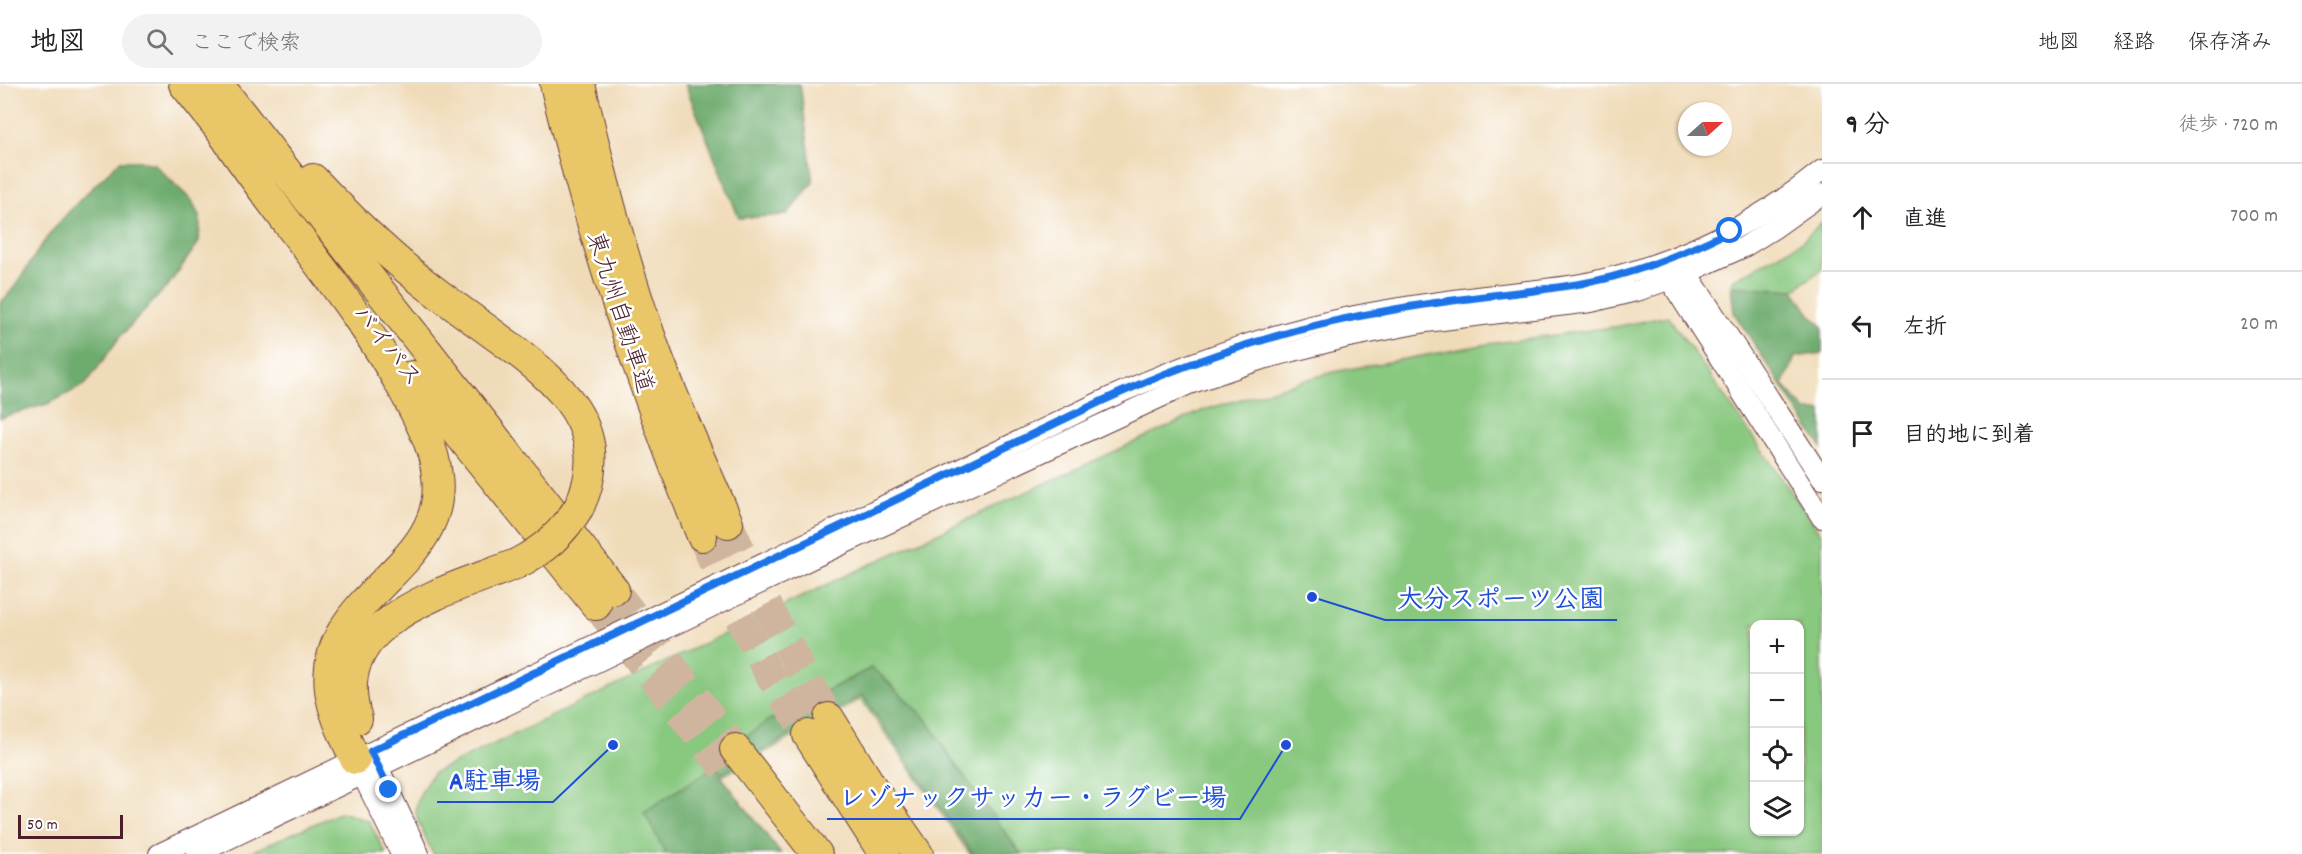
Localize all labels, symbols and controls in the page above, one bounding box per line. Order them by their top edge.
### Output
search box [122,14,542,68]
text: 地図 [30,25,86,65]
icon: search [143,25,176,58]
text: ここで検索 [191,29,301,60]
text: 地図 [2038,29,2080,59]
text: 経路 [2113,29,2155,59]
text: 保存済み [2188,29,2272,59]
north arrow [1678,102,1732,156]
text: 9 分 [1846,108,1890,145]
text: 徒歩 · 720 m [2179,112,2278,140]
icon: ahead [1846,201,1879,234]
text: 700 m [2230,203,2278,231]
text: 直進 [1903,205,1947,236]
route start [1716,217,1742,243]
street label: 東九州自動車道 [576,228,660,398]
street label: バイパス [343,299,428,395]
icon: left [1846,309,1879,342]
text: 20 m [2240,311,2278,339]
text: 左折 [1903,313,1947,344]
icon: arrive [1846,417,1879,450]
text: 目的地に到着 [1903,421,2035,452]
callout: 大分スポーツ公園 [1385,576,1617,620]
text: 大分スポーツ公園 [1397,583,1605,620]
map controls [1750,620,1804,836]
button: + [1750,620,1804,674]
button: − [1750,674,1804,728]
button: locate [1750,728,1804,782]
callout: A駐車場 [437,758,553,802]
text: A駐車場 [449,765,541,802]
callout: レゾナックサッカー・ラグビー場 [827,775,1240,819]
route end [375,776,401,802]
text: レゾナックサッカー・ラグビー場 [839,782,1227,819]
button: layers [1750,782,1804,836]
scale bar [18,812,123,840]
text: 50 m [27,814,58,837]

